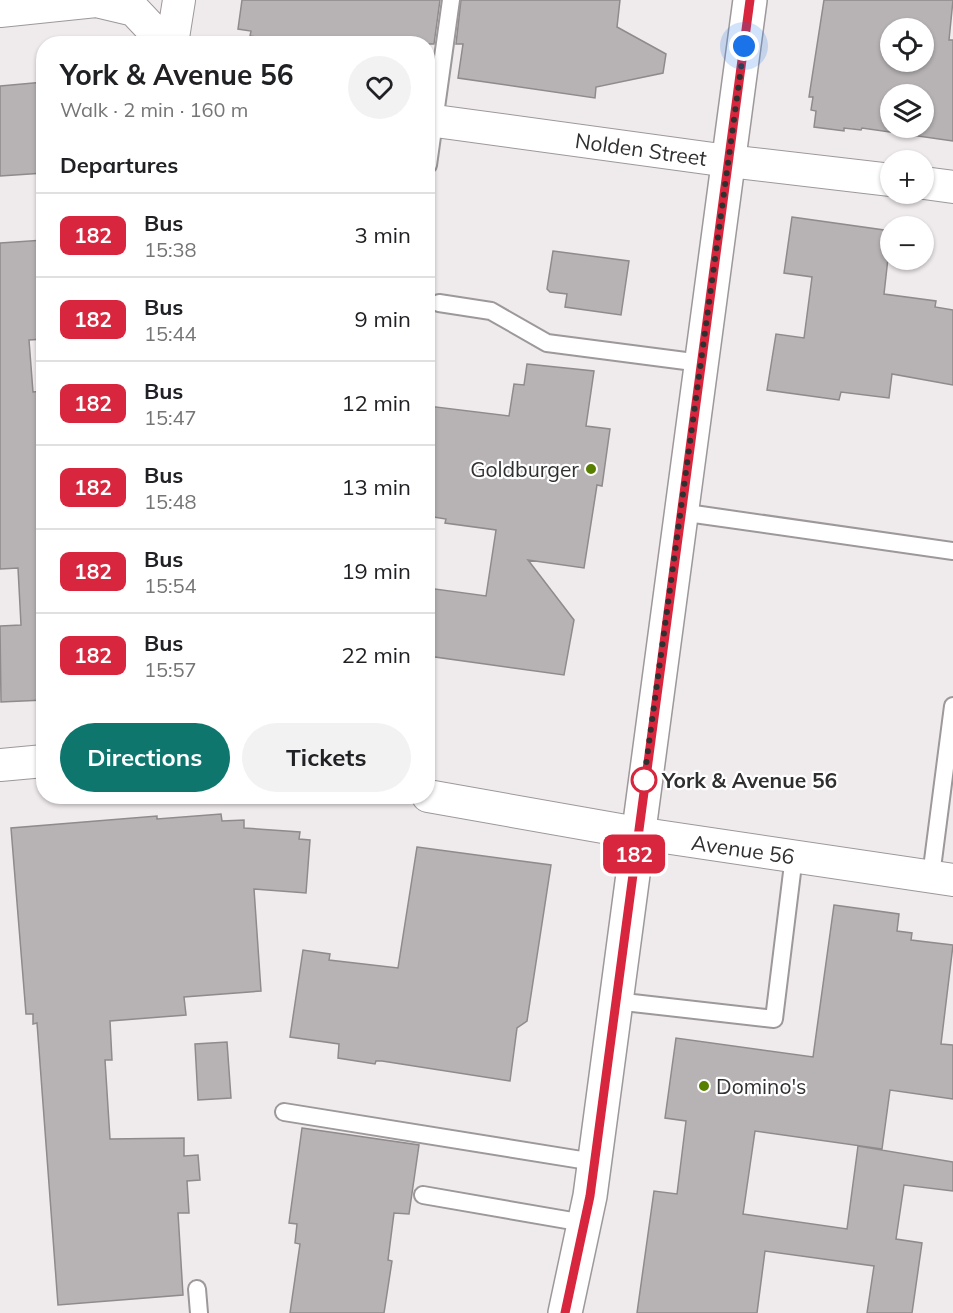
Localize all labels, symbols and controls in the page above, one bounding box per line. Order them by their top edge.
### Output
map controls [880,18,934,270]
button: locate [880,18,934,72]
your location [729,31,759,61]
button: heart [348,56,411,119]
text: York & Avenue 56 [60,57,294,92]
button: layers [880,84,934,138]
text: Walk · 2 min · 160 m [60,97,248,122]
street label: Nolden Street [574,127,708,171]
button: + [880,150,934,204]
text: Departures [60,151,178,179]
text: Bus [144,209,183,237]
button: − [880,216,934,270]
text: 3 min [355,221,411,249]
text: 182 [74,222,112,248]
text: 15:38 [144,237,197,262]
text: Bus [144,293,183,321]
text: 9 min [355,305,411,333]
text: 182 [74,306,112,332]
text: 15:44 [144,321,197,346]
text: Bus [144,377,183,405]
text: 12 min [341,389,411,417]
text: 182 [74,390,112,416]
text: 15:47 [144,405,197,430]
place label: Goldburger [470,456,579,482]
text: Bus [144,461,183,489]
marker: Goldburger [584,462,598,476]
text: 13 min [341,473,411,501]
text: 182 [74,474,112,500]
text: 15:48 [144,489,197,514]
text: Bus [144,545,183,573]
text: 19 min [341,557,411,585]
text: 182 [74,558,112,584]
text: 15:54 [144,573,197,598]
text: Bus [144,629,183,657]
text: 22 min [341,641,411,669]
text: 182 [74,642,112,668]
text: 15:57 [144,657,197,682]
button: Directions [60,723,230,792]
button: Tickets [242,723,411,792]
marker: York & Avenue 56 [631,767,657,793]
place label: York & Avenue 56 [661,767,837,793]
street label: Avenue 56 [690,829,796,869]
line badge: 182 [600,834,668,874]
text: 182 [615,841,653,867]
place label: Domino's [716,1073,806,1099]
marker: Domino's [697,1079,711,1093]

